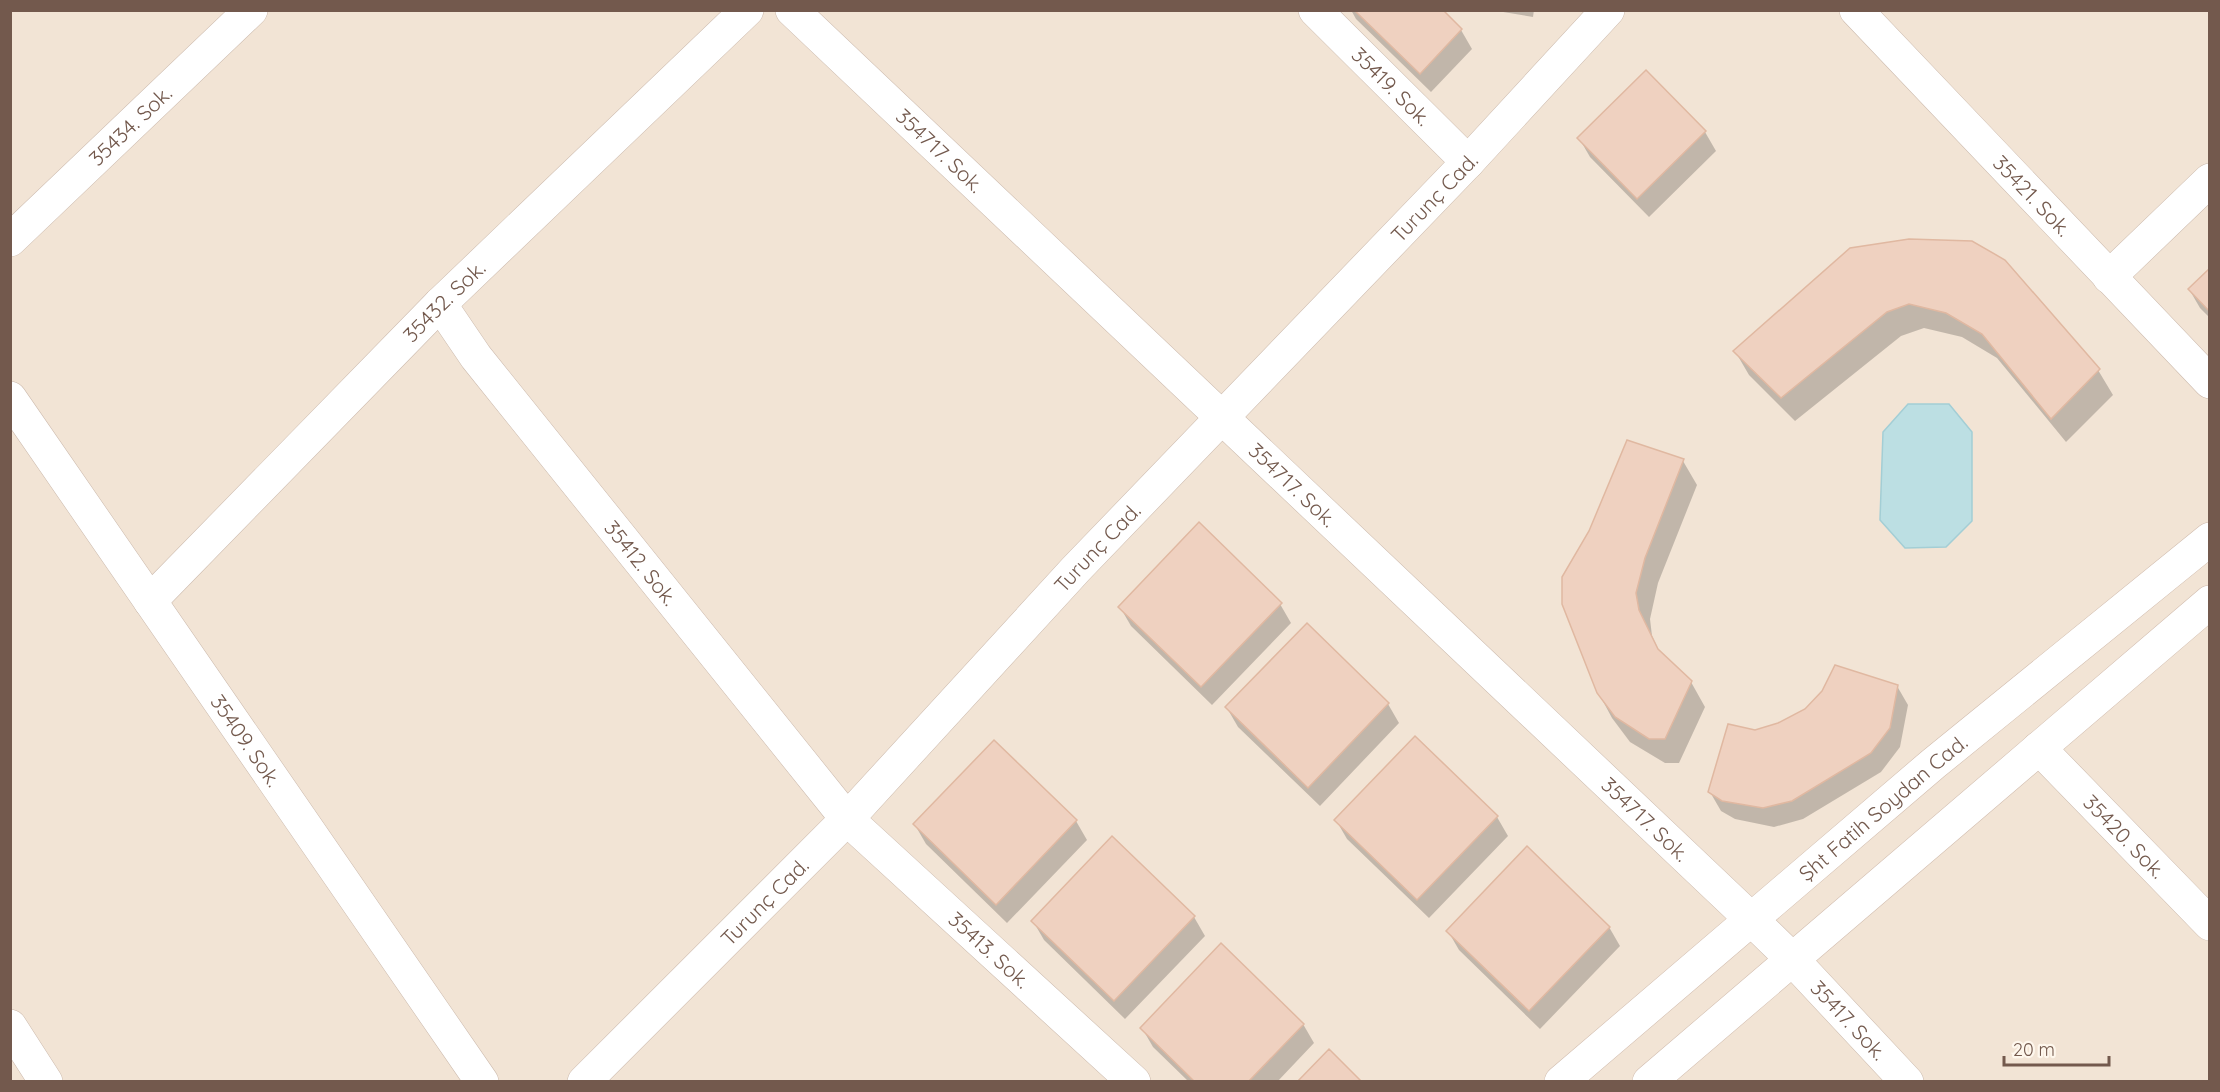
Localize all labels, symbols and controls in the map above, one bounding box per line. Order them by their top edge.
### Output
street label: 35419. Sok. [1347,41,1437,131]
street label: 35434. Sok. [83,80,177,171]
street label: 354717. Sok. [891,103,989,198]
street label: Turunç Cad. [1385,147,1483,247]
street label: 35421. Sok. [1988,150,2077,241]
street label: 35432. Sok. [397,255,491,347]
street label: 354717. Sok. [1244,437,1342,532]
street label: Turunç Cad. [1048,497,1146,598]
street label: 35412. Sok. [599,515,683,611]
street label: 35409. Sok. [205,689,287,791]
street label: Şht Fatih Soydan Cad. [1793,729,1972,886]
street label: 354717. Sok. [1596,771,1695,867]
street label: 35420. Sok. [2078,789,2171,884]
street label: Turunç Cad. [715,852,814,951]
street label: 35413. Sok. [943,906,1036,993]
street label: 35417. Sok. [1805,975,1892,1065]
scale bar [2004,1029,2109,1067]
text: 20 m [2013,1038,2055,1061]

